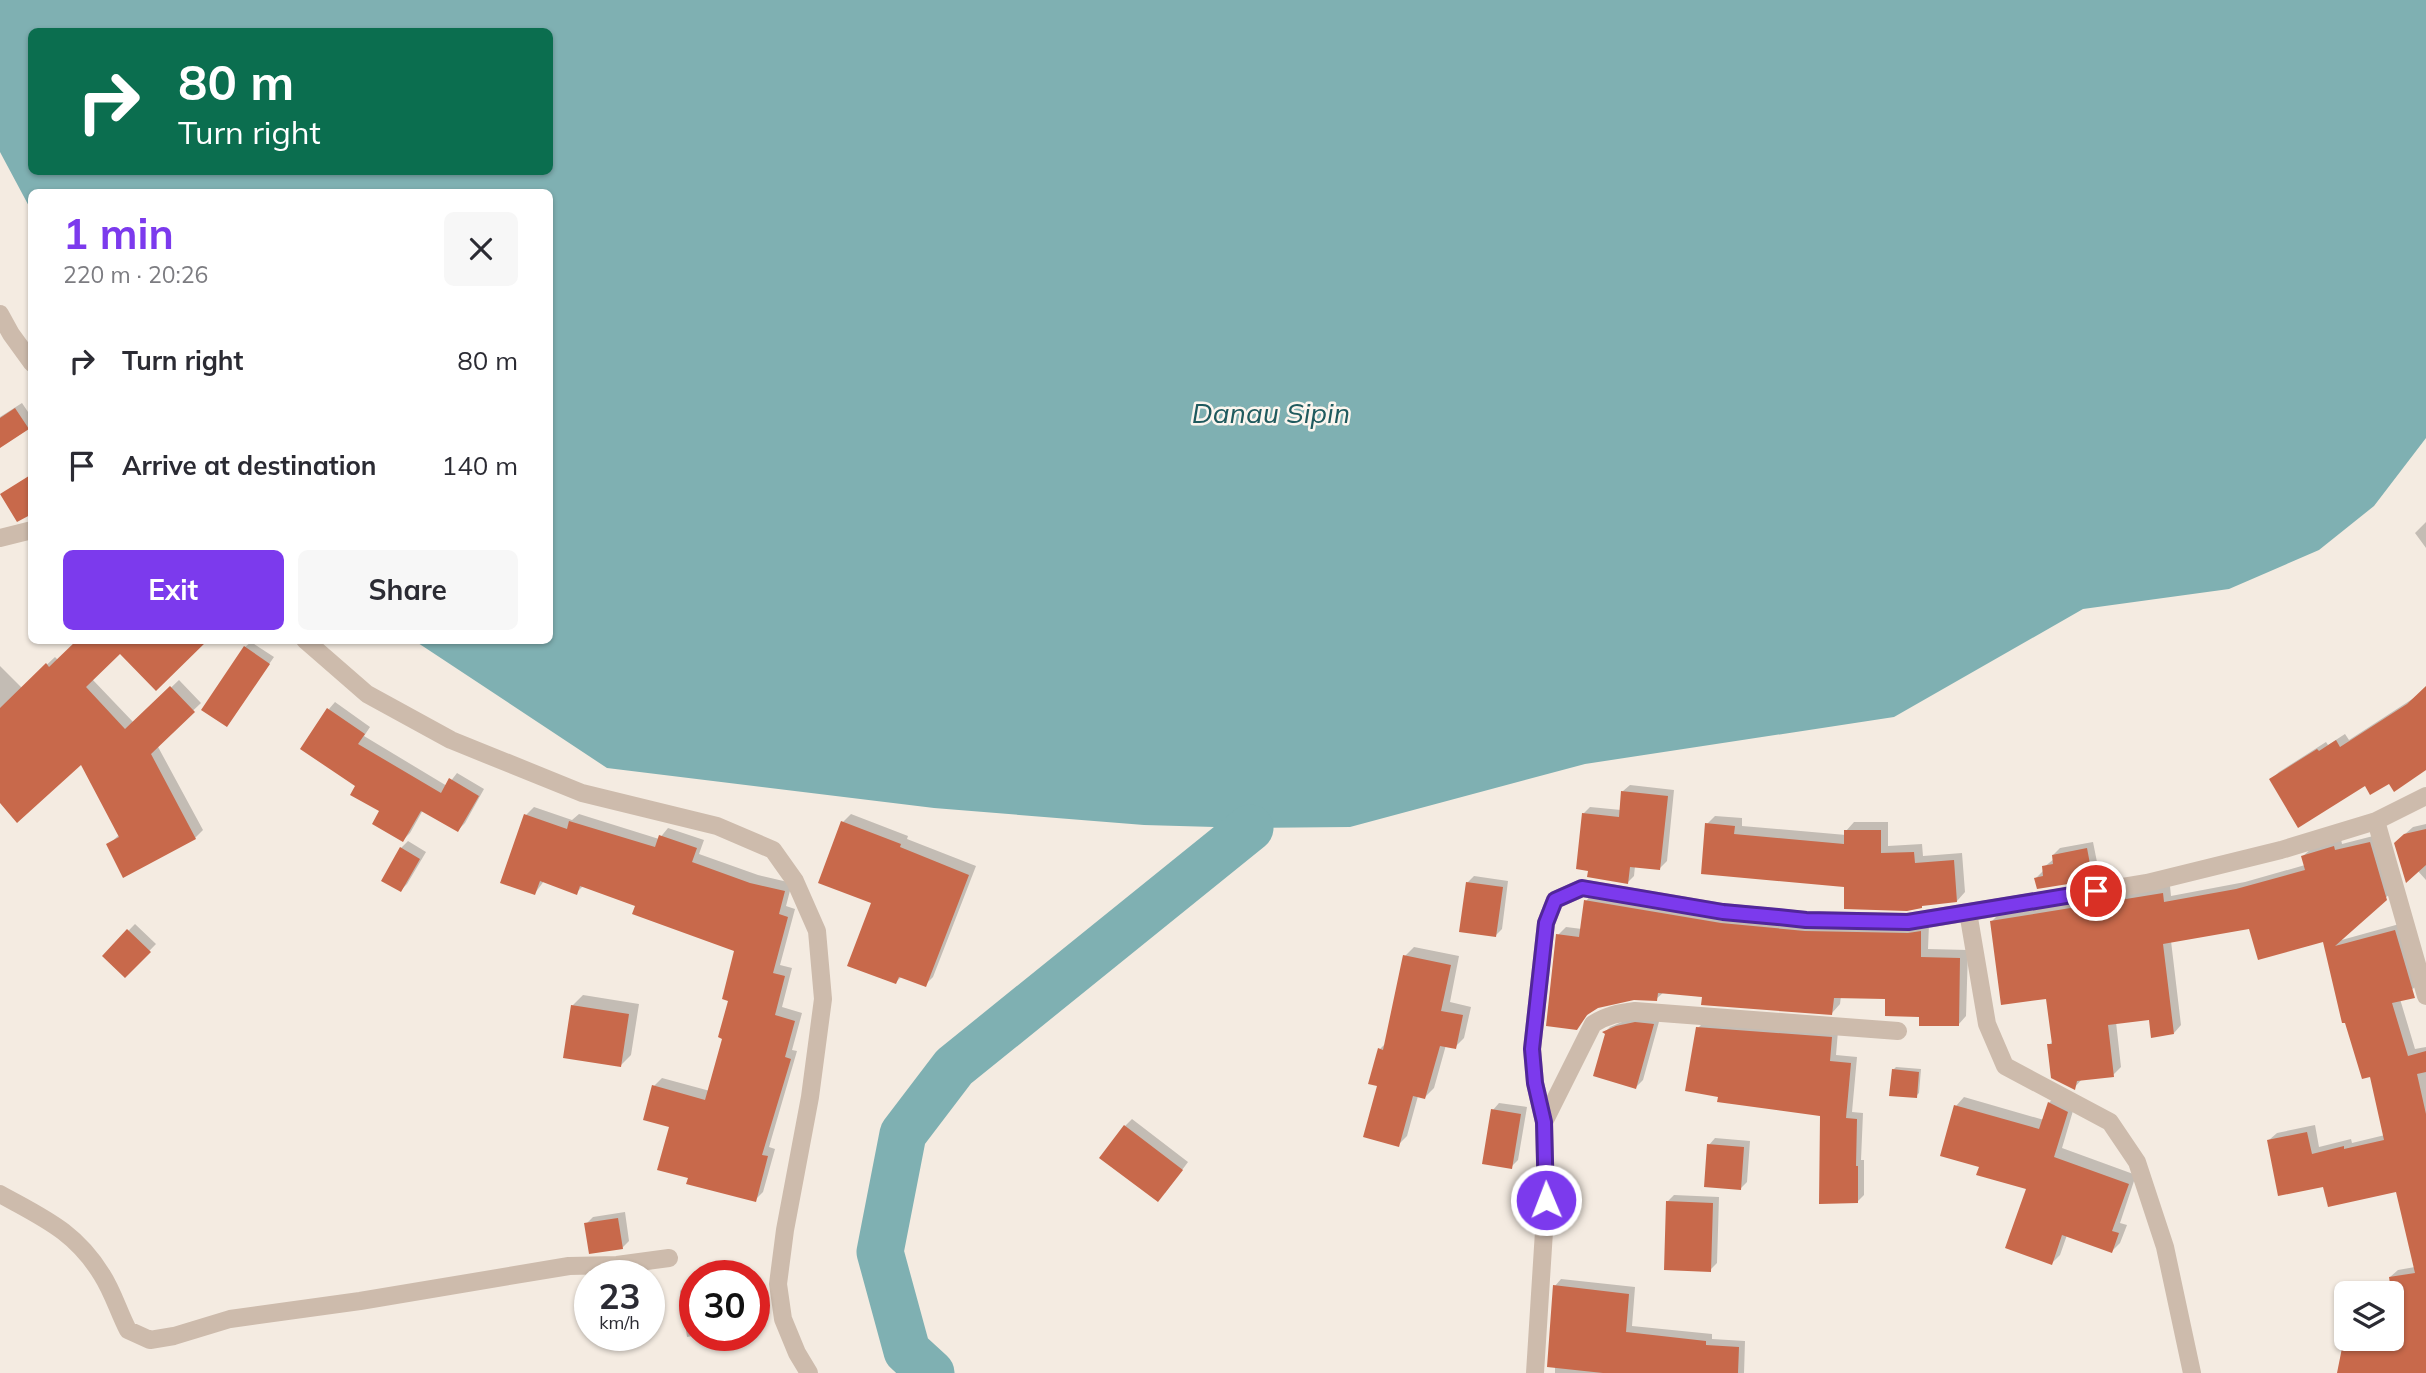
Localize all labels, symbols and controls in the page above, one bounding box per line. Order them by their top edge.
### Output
text: 80 m [178,51,294,112]
icon: right [63,56,154,147]
text: Turn right [178,112,321,152]
text: 1 min [63,207,174,260]
button: close [444,212,518,286]
text: 220 m · 20:26 [63,260,208,289]
icon: right [63,342,101,380]
text: Turn right [122,344,243,377]
text: 80 m [457,344,518,377]
water label: Danau Sipin [1192,395,1350,430]
icon: arrive [63,447,101,485]
text: Arrive at destination [122,449,377,482]
text: 140 m [442,449,518,482]
button: Exit [63,550,284,630]
button: Share [298,550,518,630]
pin [2066,861,2126,921]
icon: arrive [2077,872,2115,910]
position arrow [1509,1163,1583,1237]
speed limit sign: 30 [679,1260,770,1351]
text: 23 [598,1274,641,1318]
map controls [2334,1281,2404,1351]
button: layers [2334,1281,2404,1351]
text: km/h [599,1311,640,1334]

